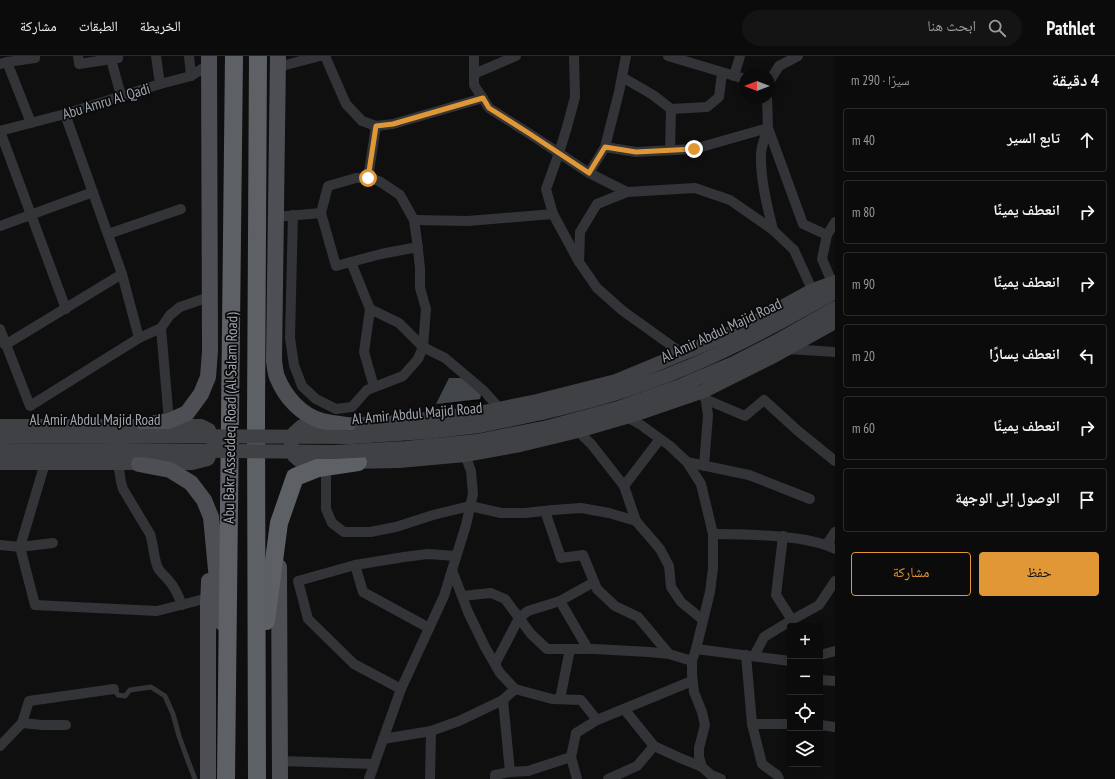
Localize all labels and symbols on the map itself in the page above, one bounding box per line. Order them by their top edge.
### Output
north arrow [739,68,775,104]
street label: Abu Amru Al Qadi [60,79,152,123]
route end [685,140,703,158]
route start [359,169,377,187]
street label: Al Amir Abdul Majid Road [658,294,784,366]
street label: Abu Bakr Asseddeq Road (Al Salam Road) [219,312,241,524]
street label: Al Amir Abdul Majid Road [351,398,483,428]
street label: Al Amir Abdul Majid Road [30,410,160,429]

